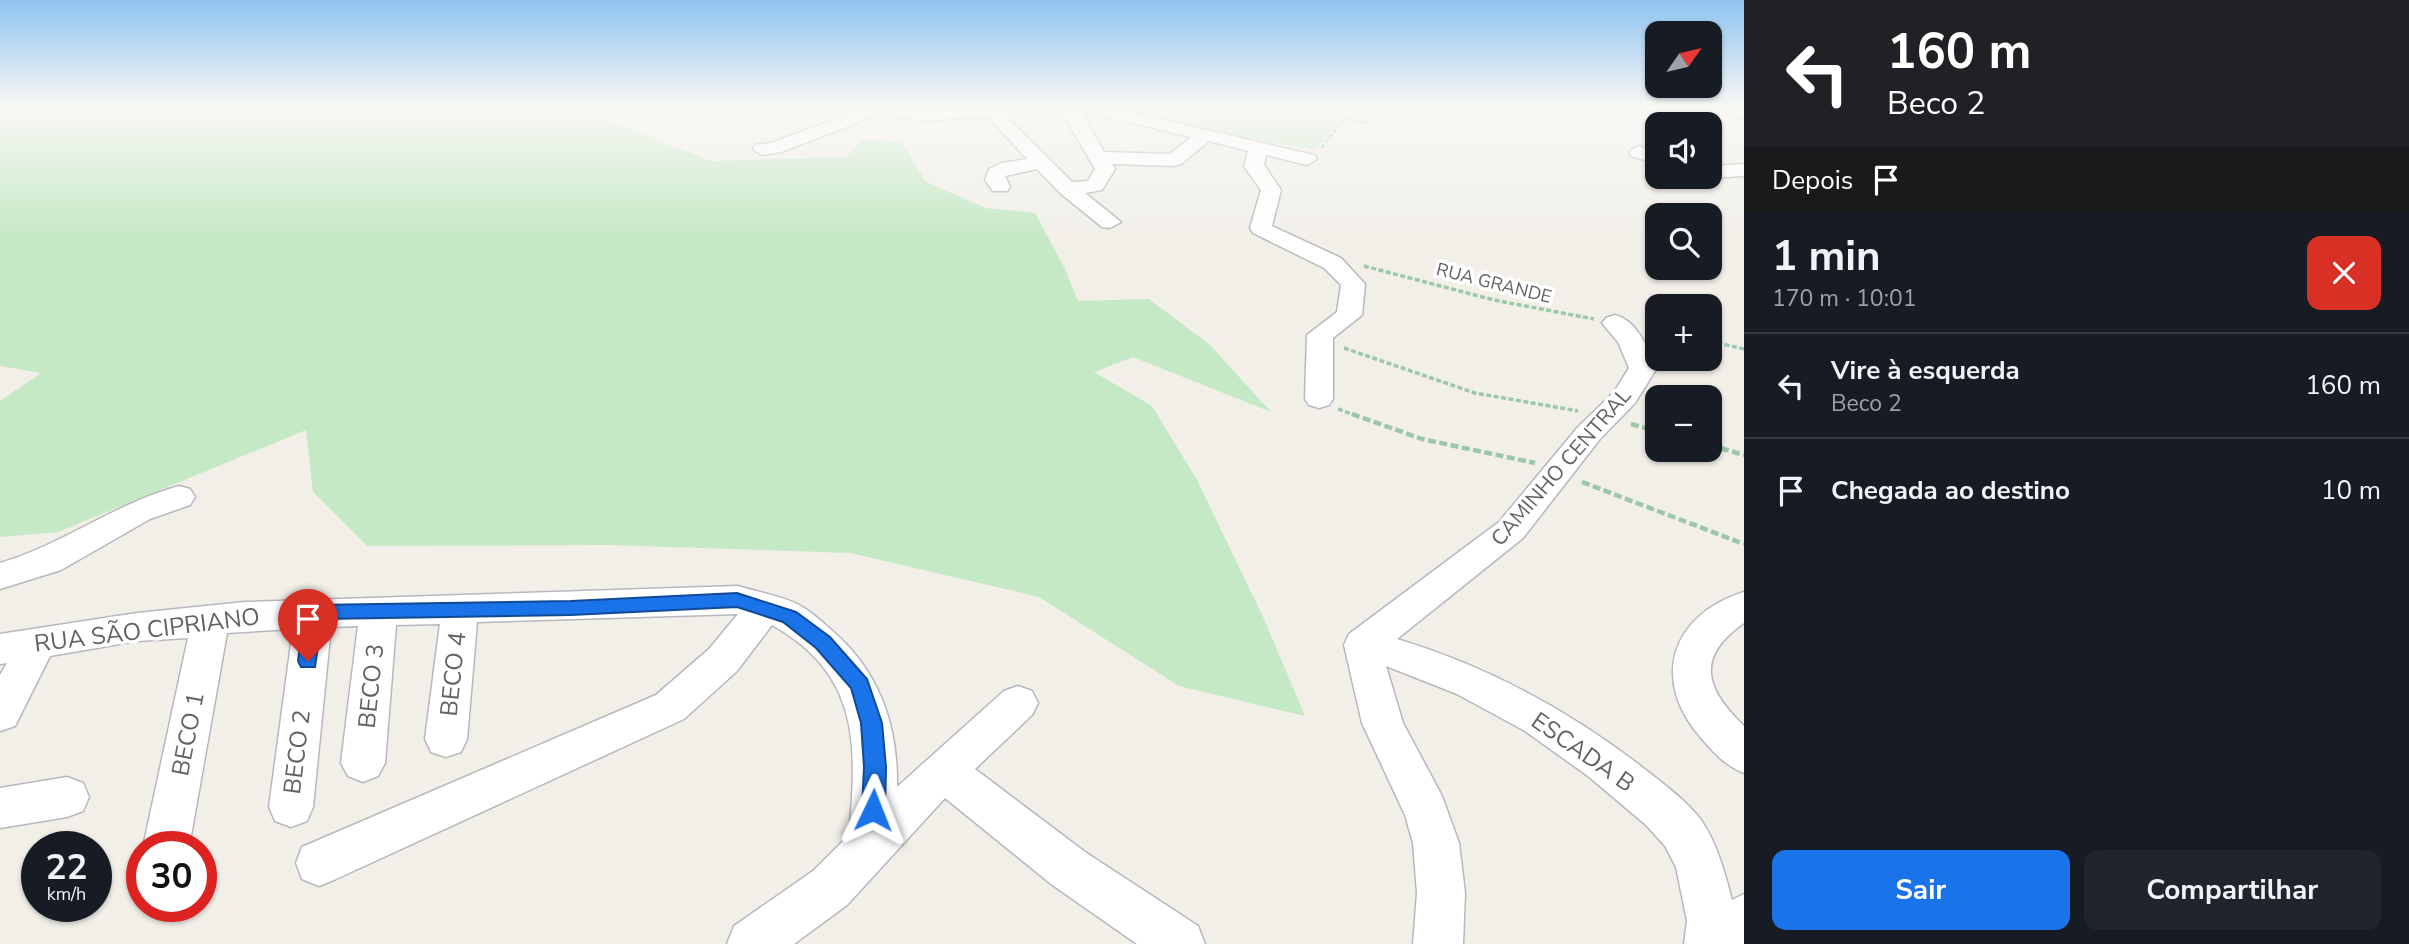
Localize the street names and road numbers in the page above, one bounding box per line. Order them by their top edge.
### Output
street label: RUA GRANDE [1434,257,1554,309]
street label: CAMINHO CENTRAL [1485,382,1638,552]
street label: RUA SÃO CIPRIANO [32,600,262,660]
street label: BECO 4 [433,630,473,718]
street label: BECO 3 [351,642,391,730]
street label: BECO 1 [164,689,212,779]
street label: ESCADA B [1525,705,1641,799]
street label: BECO 2 [276,708,318,796]

